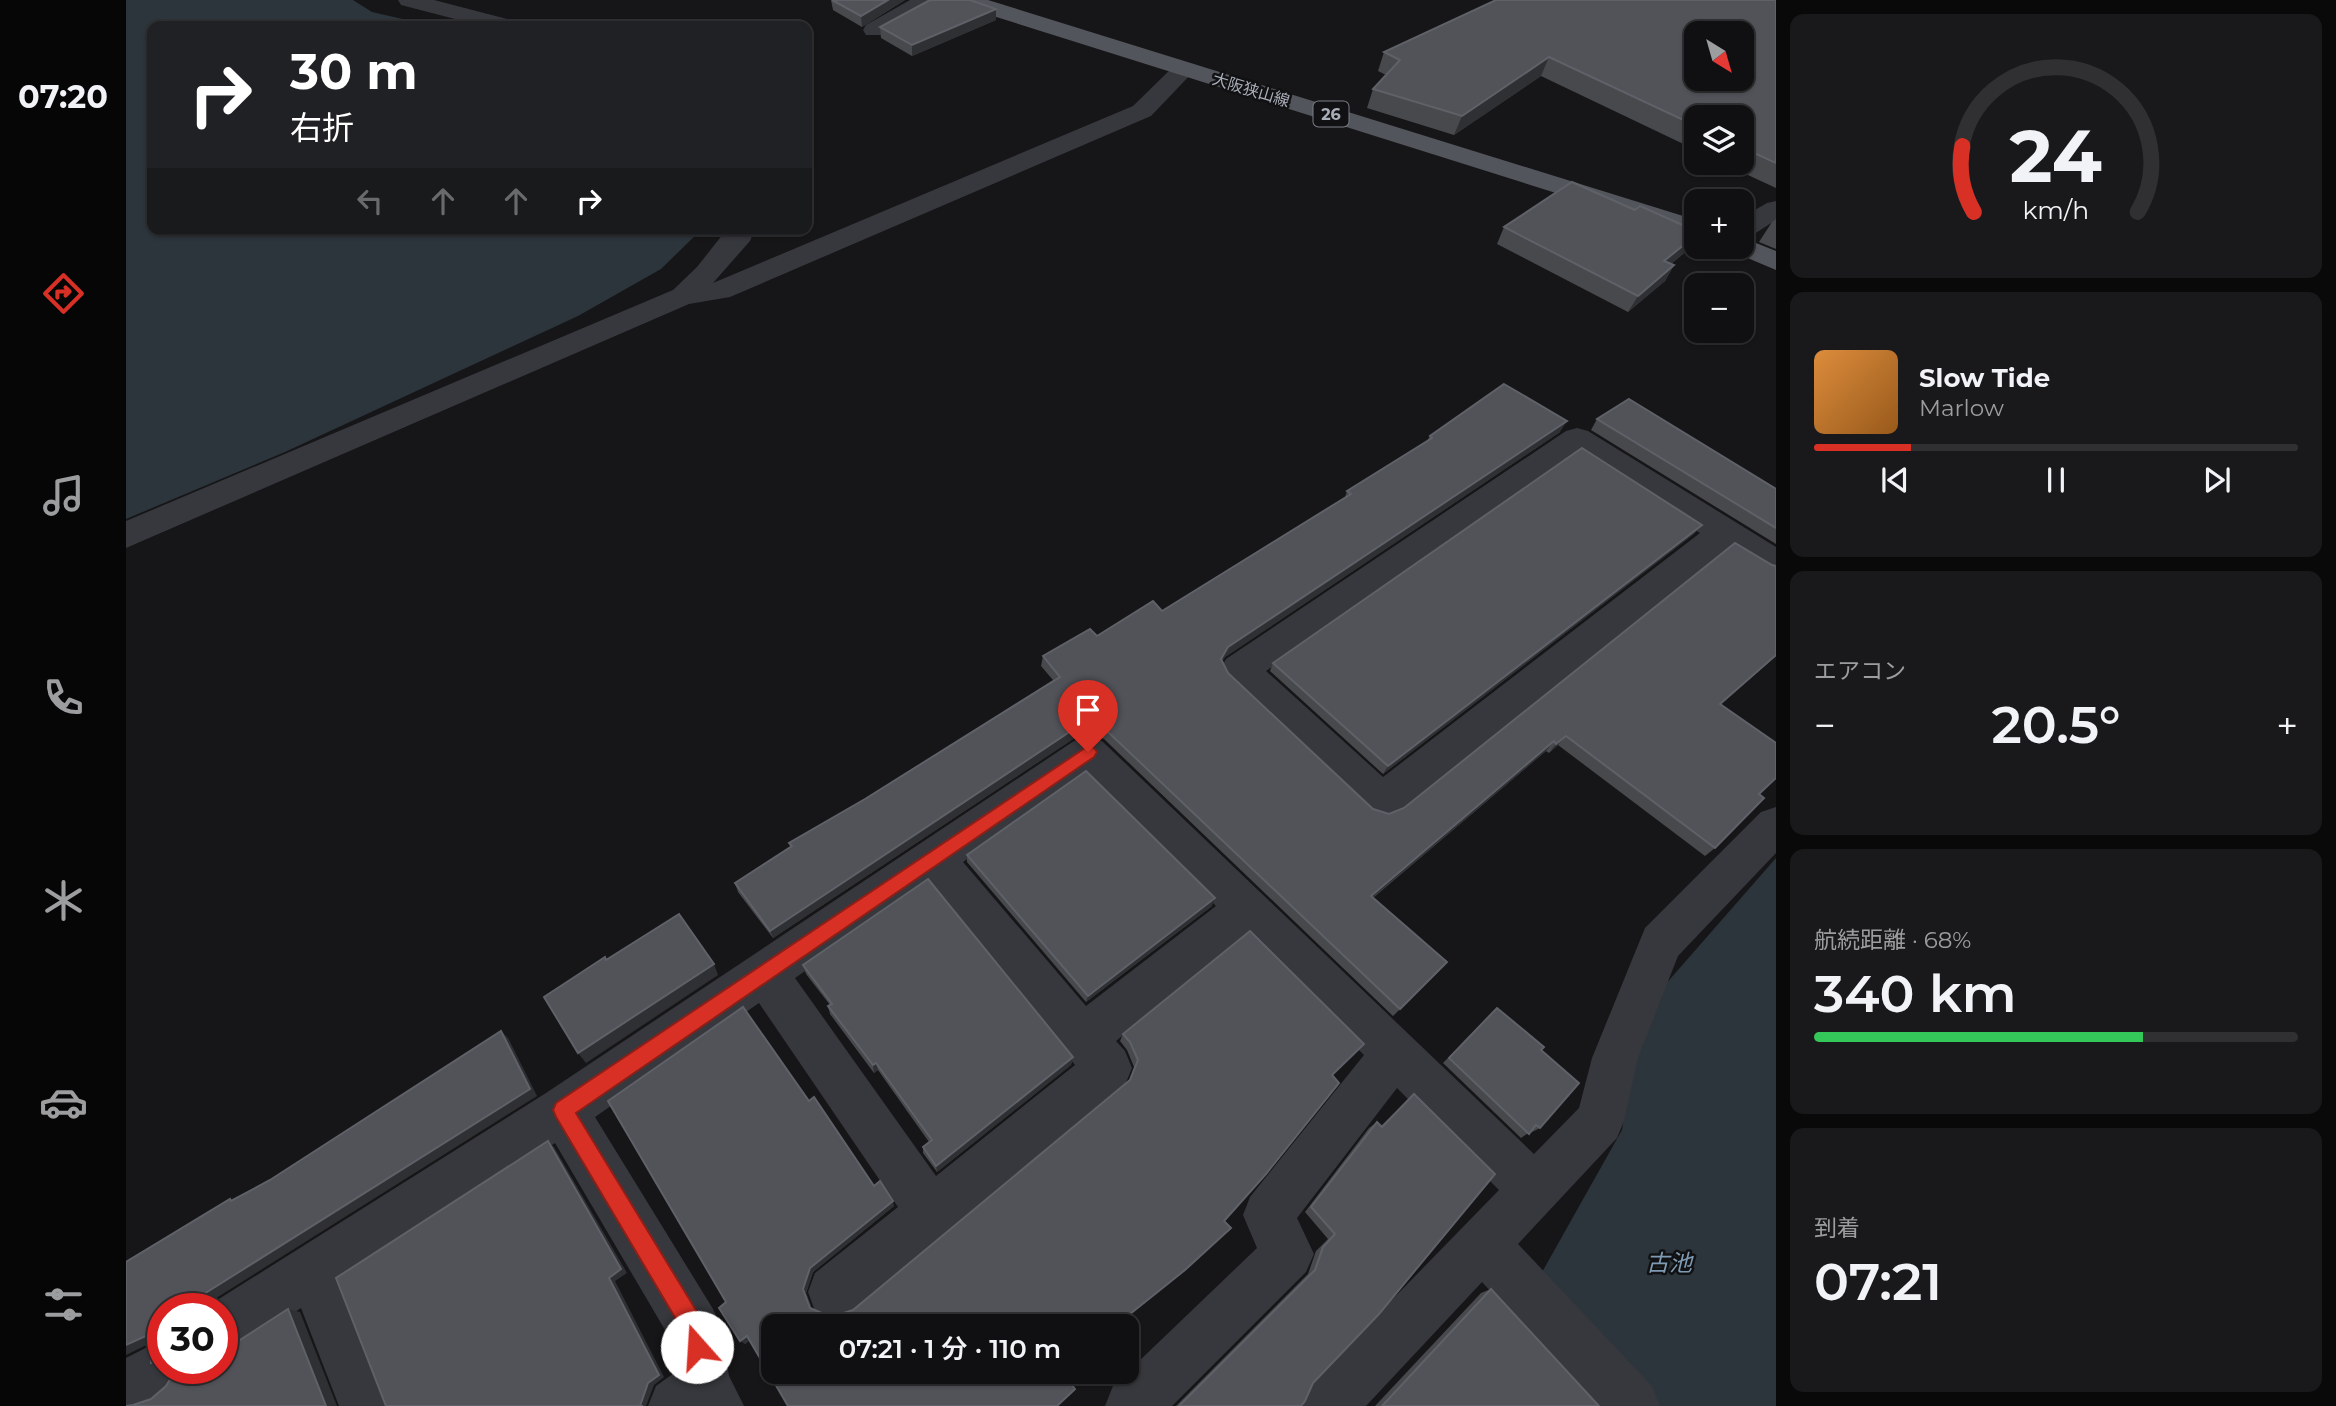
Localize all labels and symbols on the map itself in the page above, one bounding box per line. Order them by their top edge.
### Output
north arrow [1684,21,1754,91]
street label: 大阪狭山線 [1210,69,1292,111]
road number: 26 [1314,102,1348,126]
pin [1058,680,1118,752]
water label: 古池 [1646,1249,1694,1277]
speed limit sign: 30 [147,1293,238,1384]
position arrow [660,1310,734,1384]

